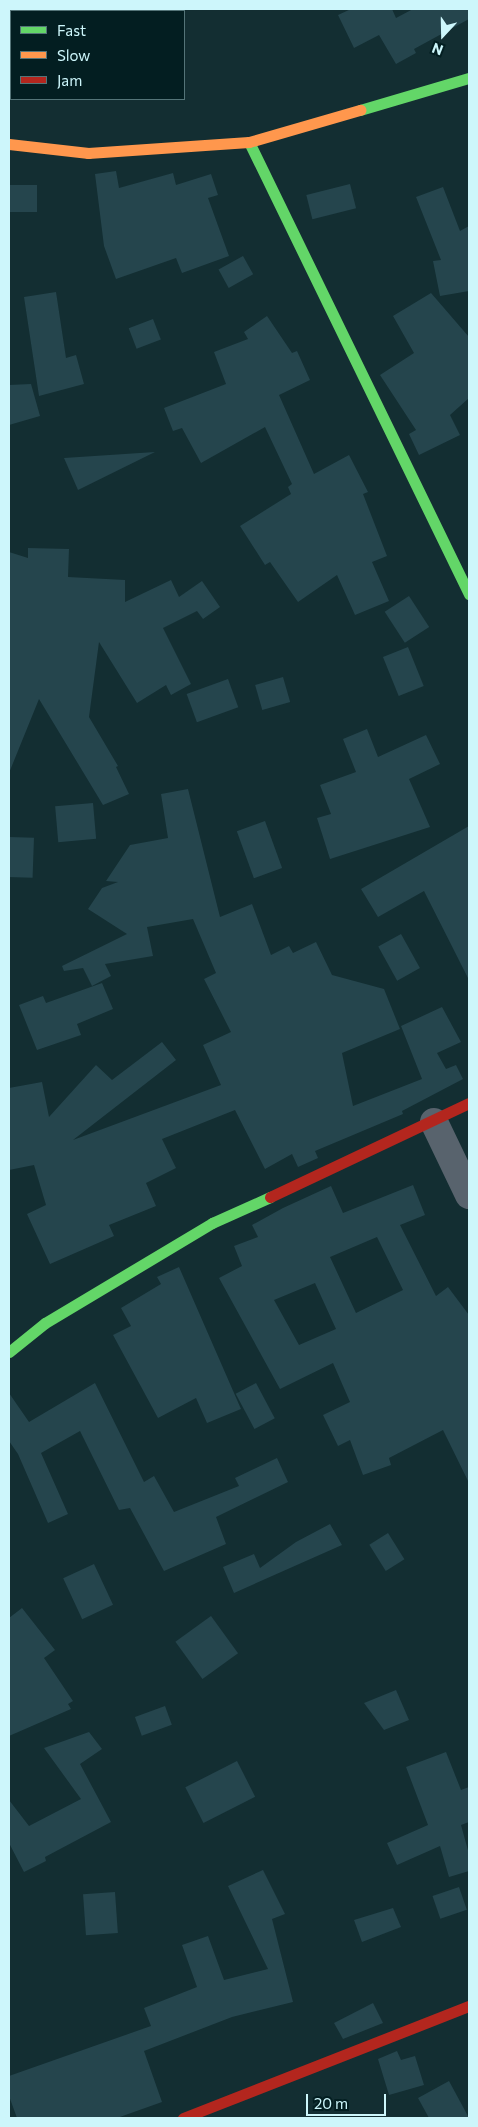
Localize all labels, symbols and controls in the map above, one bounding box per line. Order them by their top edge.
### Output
legend [10,10,185,100]
north arrow [418,10,468,60]
text: Fast [57,21,86,39]
text: N [429,40,445,59]
text: Slow [57,46,90,64]
text: Jam [57,71,82,89]
scale bar [308,2084,388,2116]
text: 20 m [314,2094,348,2112]

